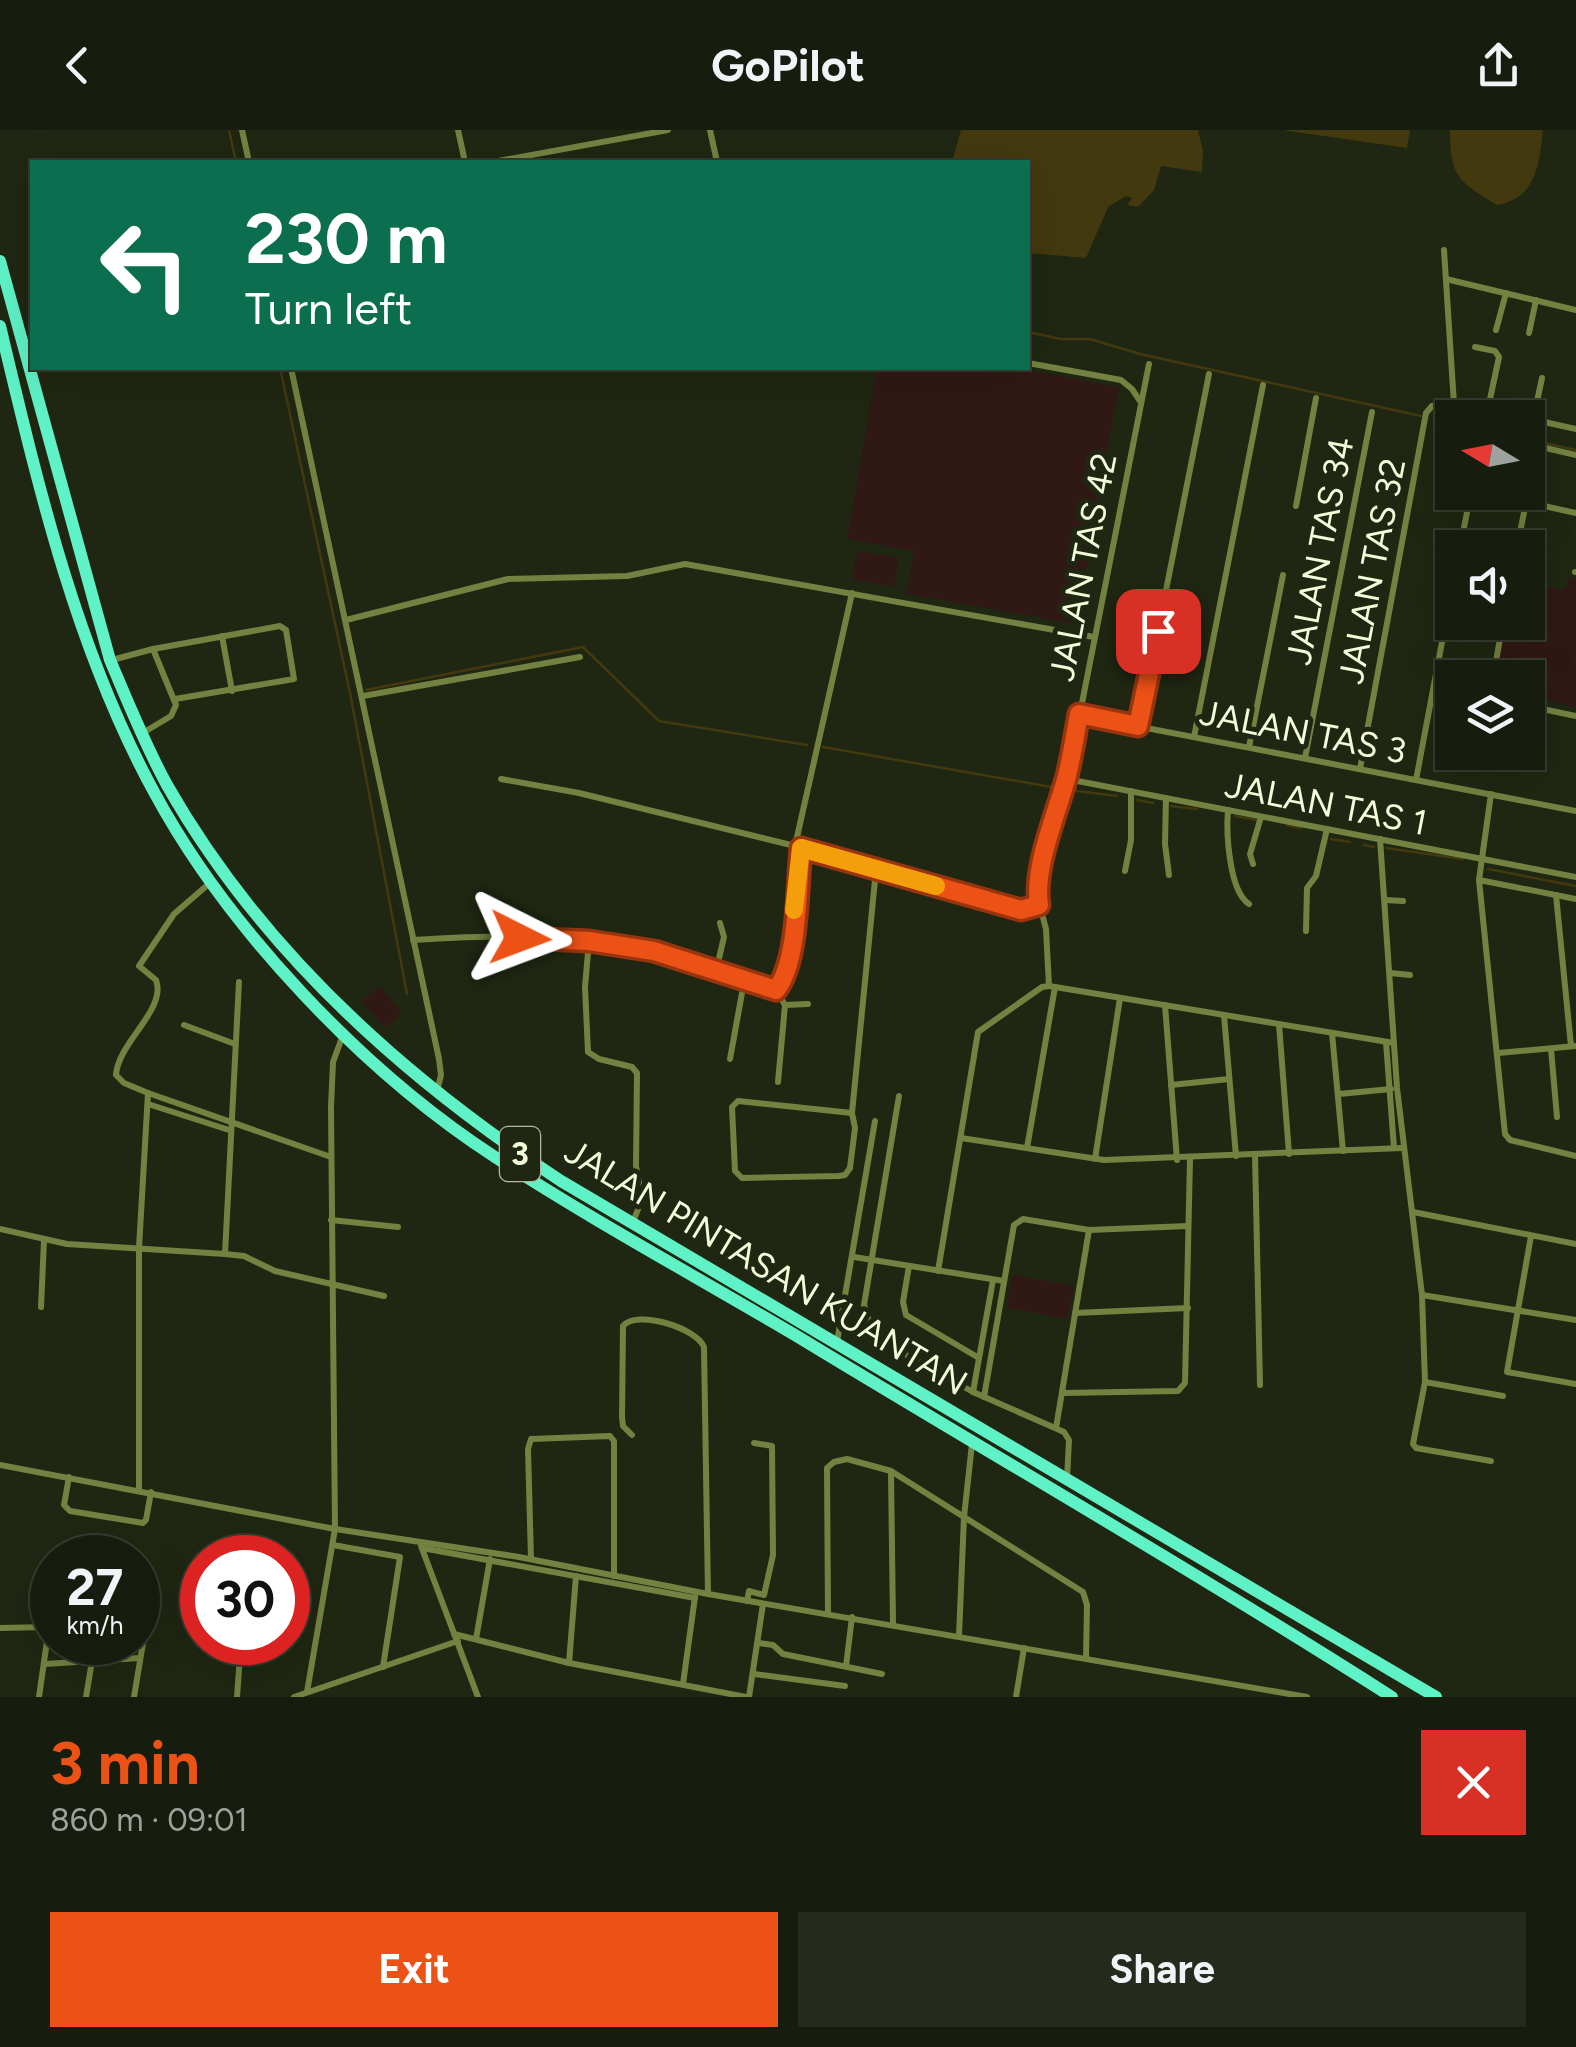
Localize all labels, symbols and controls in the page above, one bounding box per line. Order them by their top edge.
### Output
icon: back [50,38,105,93]
text: GoPilot [711,38,865,92]
icon: share [1471,38,1526,93]
text: 230 m [245,196,448,281]
icon: left [80,200,210,330]
text: Turn left [245,281,412,335]
north arrow [1435,400,1545,510]
map controls [1435,400,1545,770]
street label: JALAN TAS 34 [1277,434,1363,668]
street label: JALAN TAS 42 [1040,449,1126,685]
street label: JALAN TAS 32 [1330,455,1414,687]
button: sound [1435,530,1545,640]
pin [1116,589,1201,674]
icon: arrive [1131,604,1186,659]
button: layers [1435,660,1545,770]
street label: JALAN TAS 3 [1196,691,1410,773]
street label: JALAN TAS 1 [1222,764,1430,844]
position arrow [468,886,572,990]
road number: 3 [500,1127,540,1181]
street label: JALAN PINTASAN KUANTAN [557,1130,975,1404]
speed limit sign: 30 [180,1535,310,1665]
text: 27 [67,1557,123,1618]
text: km/h [66,1610,124,1640]
text: 3 min [50,1727,200,1799]
button: close [1421,1730,1526,1835]
text: 860 m · 09:01 [50,1801,248,1839]
button: Exit [50,1912,778,2027]
button: Share [798,1912,1526,2027]

